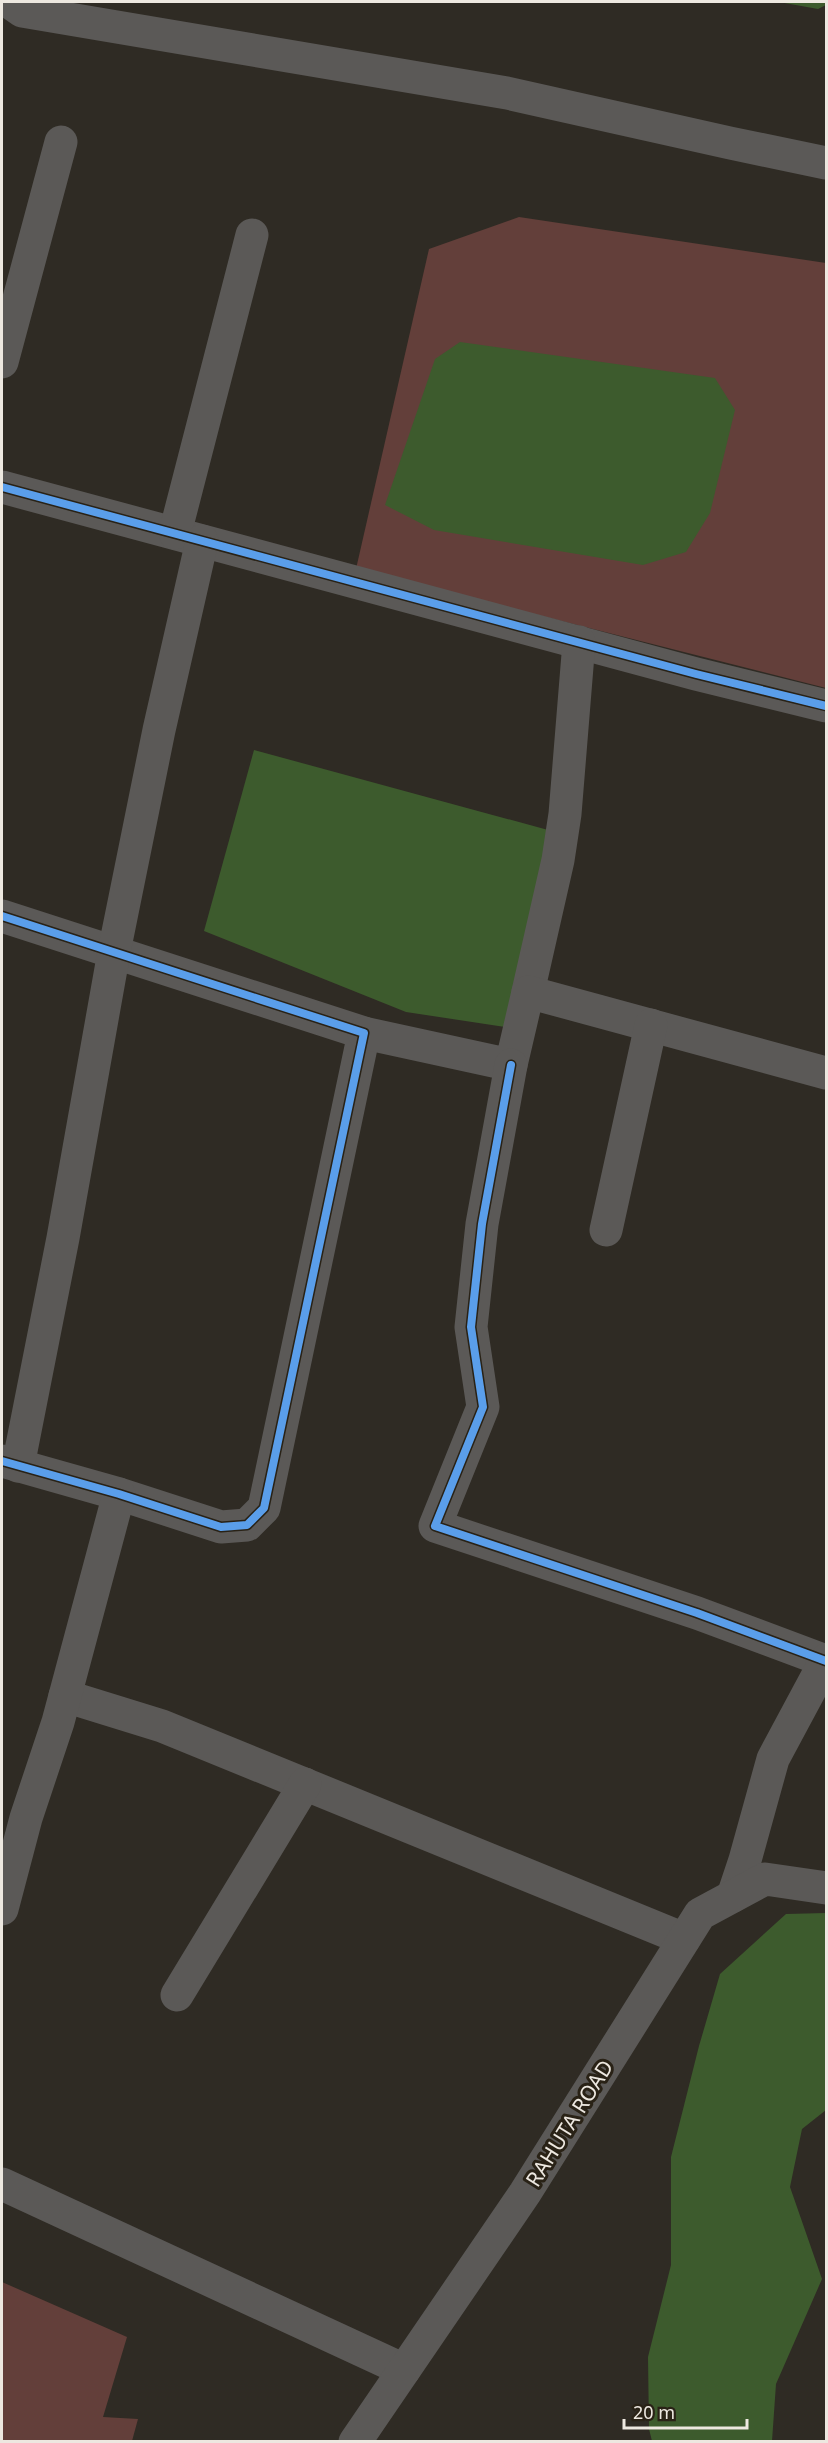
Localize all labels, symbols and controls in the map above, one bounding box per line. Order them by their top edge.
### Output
street label: RAHUTA ROAD [519,2054,619,2192]
scale bar [624,2392,747,2430]
text: 20 m [633,2400,675,2424]

